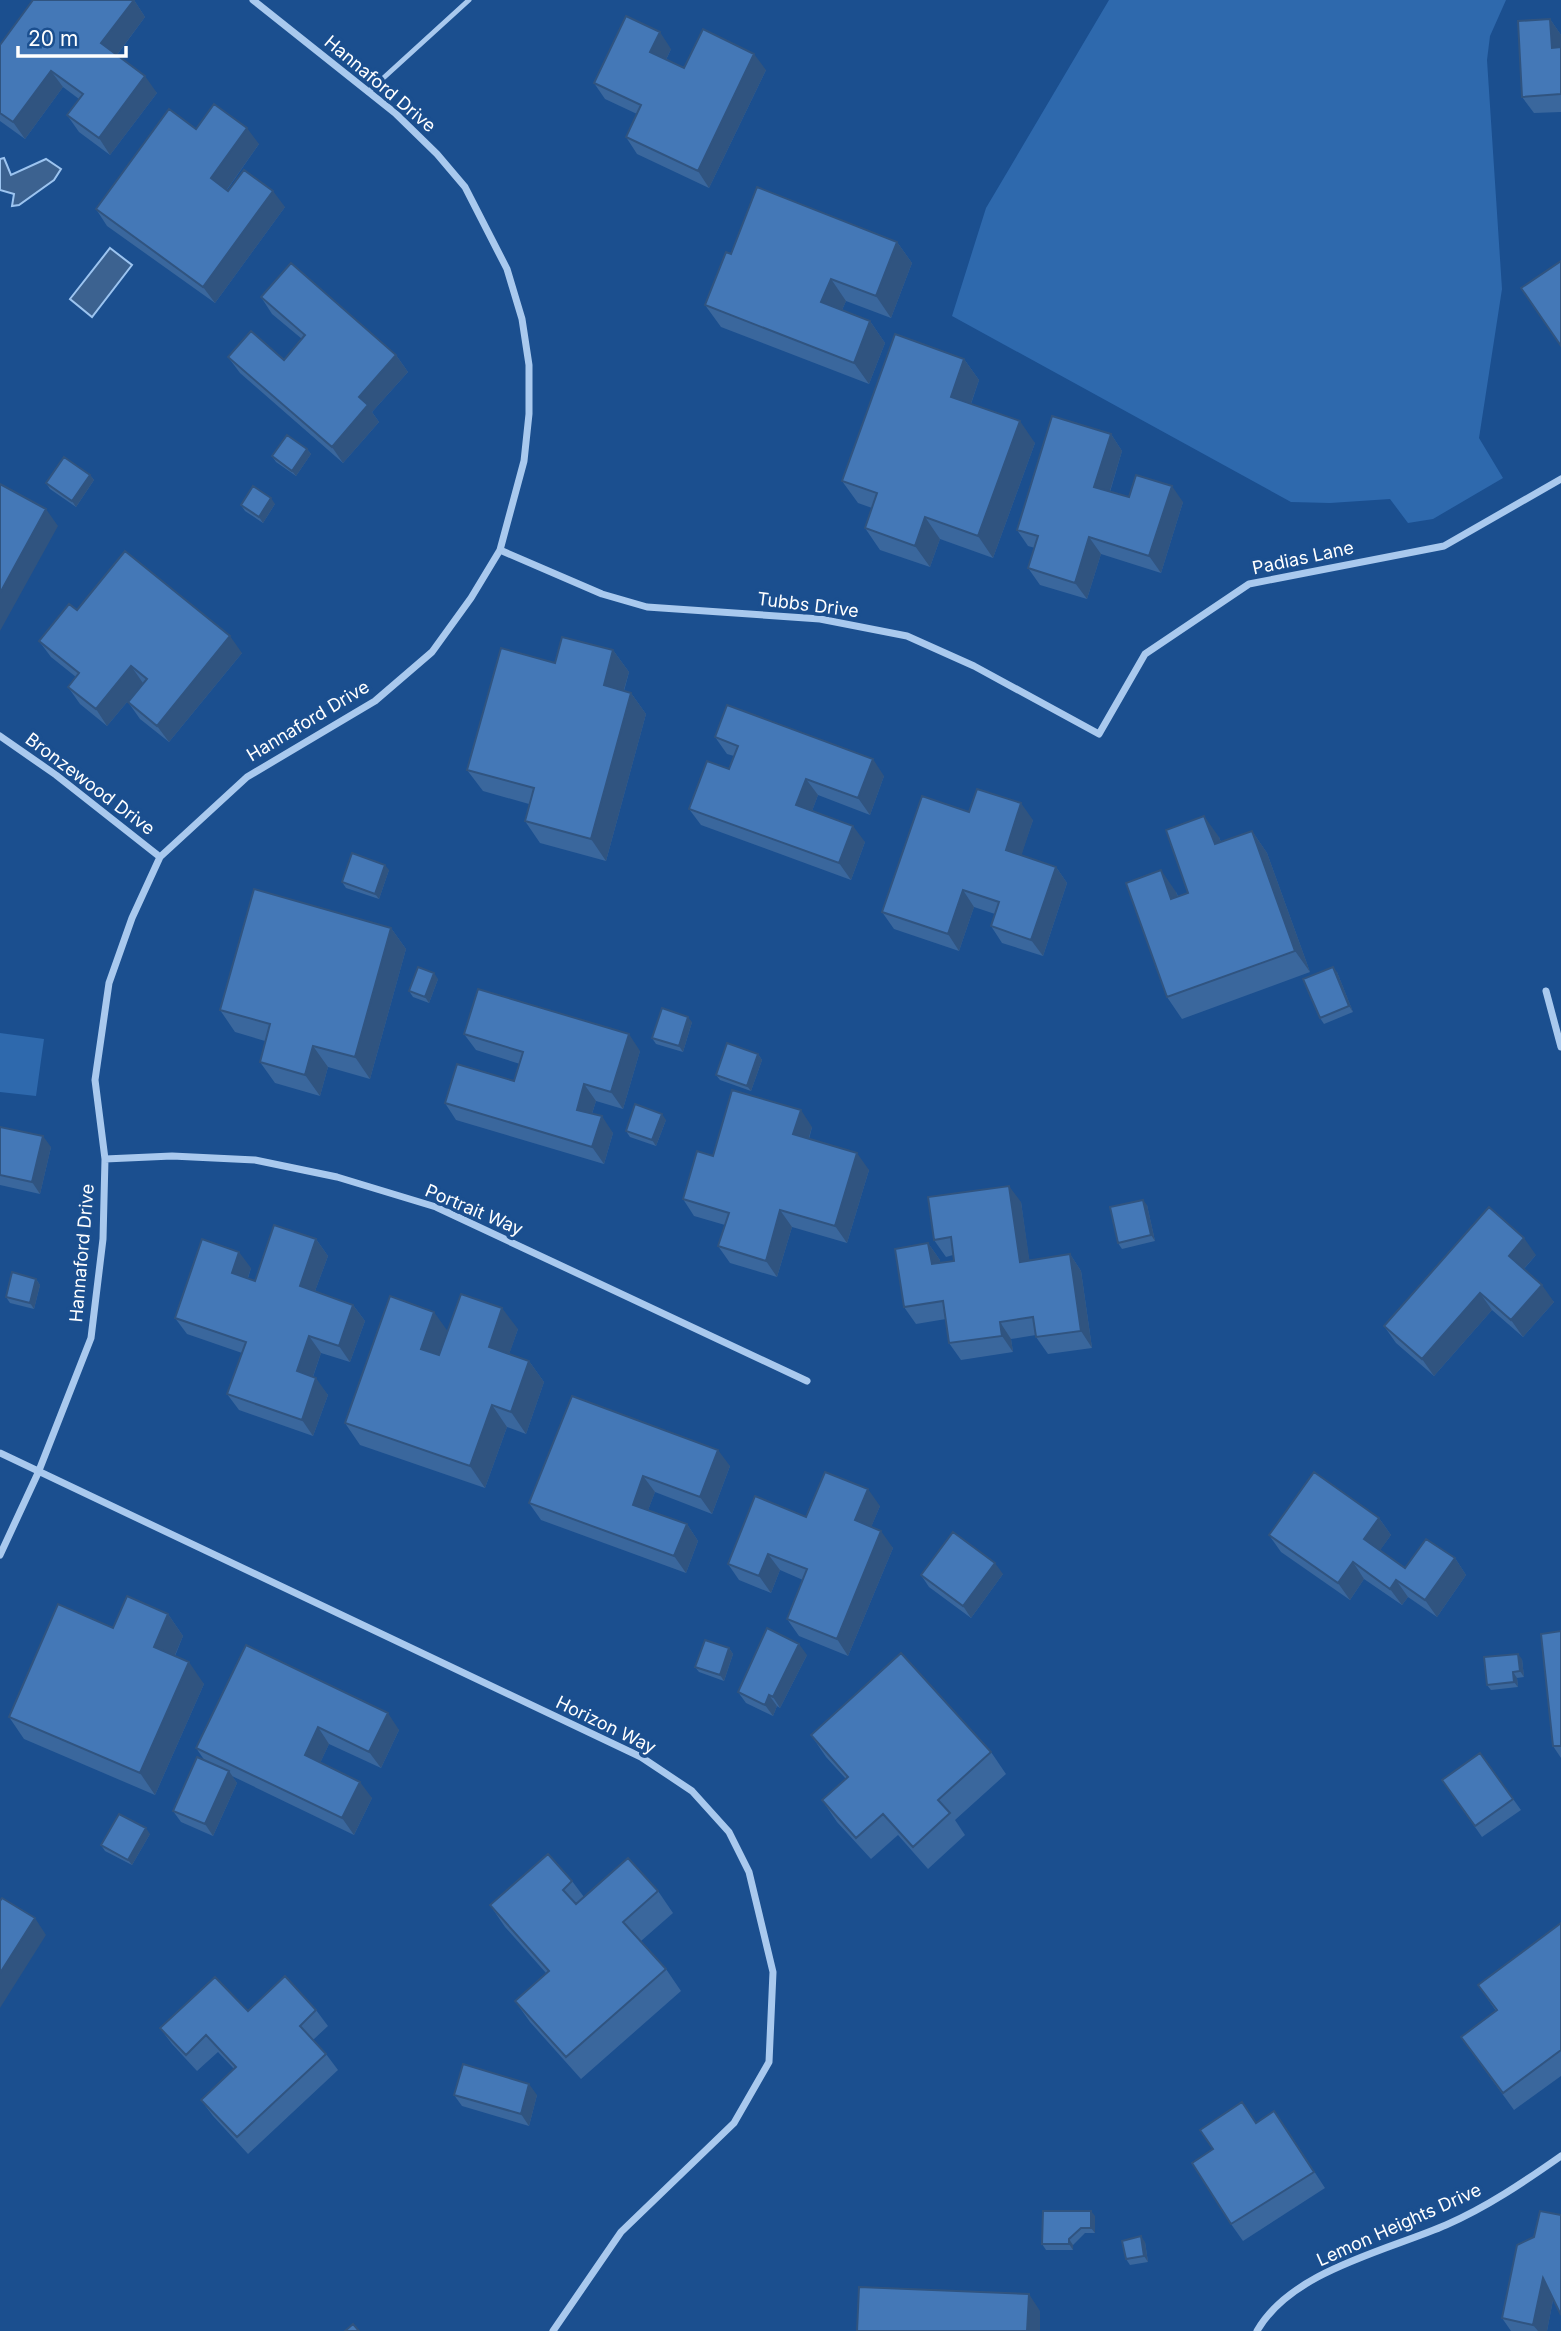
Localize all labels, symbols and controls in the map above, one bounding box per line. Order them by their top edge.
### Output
scale bar [18,14,126,58]
text: 20 m [28,26,78,51]
street label: Hannaford Drive [320,31,440,136]
street label: Padias Lane [1250,537,1355,578]
street label: Tubbs Drive [756,588,860,621]
street label: Hannaford Drive [243,676,373,765]
street label: Bronzewood Drive [22,728,159,839]
street label: Portrait Way [422,1180,526,1240]
street label: Hannaford Drive [65,1183,98,1323]
street label: Horizon Way [553,1691,660,1758]
street label: Lemon Heights Drive [1313,2179,1484,2270]

